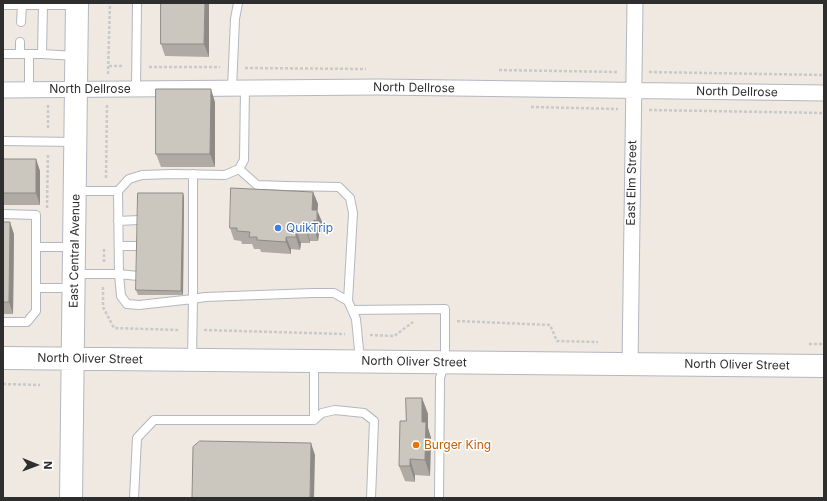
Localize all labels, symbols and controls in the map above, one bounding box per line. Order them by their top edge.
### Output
street label: North Dellrose [373,80,455,96]
street label: North Dellrose [49,82,131,96]
street label: North Dellrose [696,84,778,100]
street label: East Elm Street [624,140,640,226]
street label: East Central Avenue [67,194,83,308]
place label: QuikTrip [286,221,333,235]
marker: QuikTrip [273,223,283,233]
street label: North Oliver Street [37,351,143,367]
street label: North Oliver Street [361,354,467,370]
street label: North Oliver Street [684,357,790,373]
place label: Burger King [424,438,491,452]
marker: Burger King [411,440,421,450]
north arrow [16,445,56,485]
text: N [41,461,55,470]

